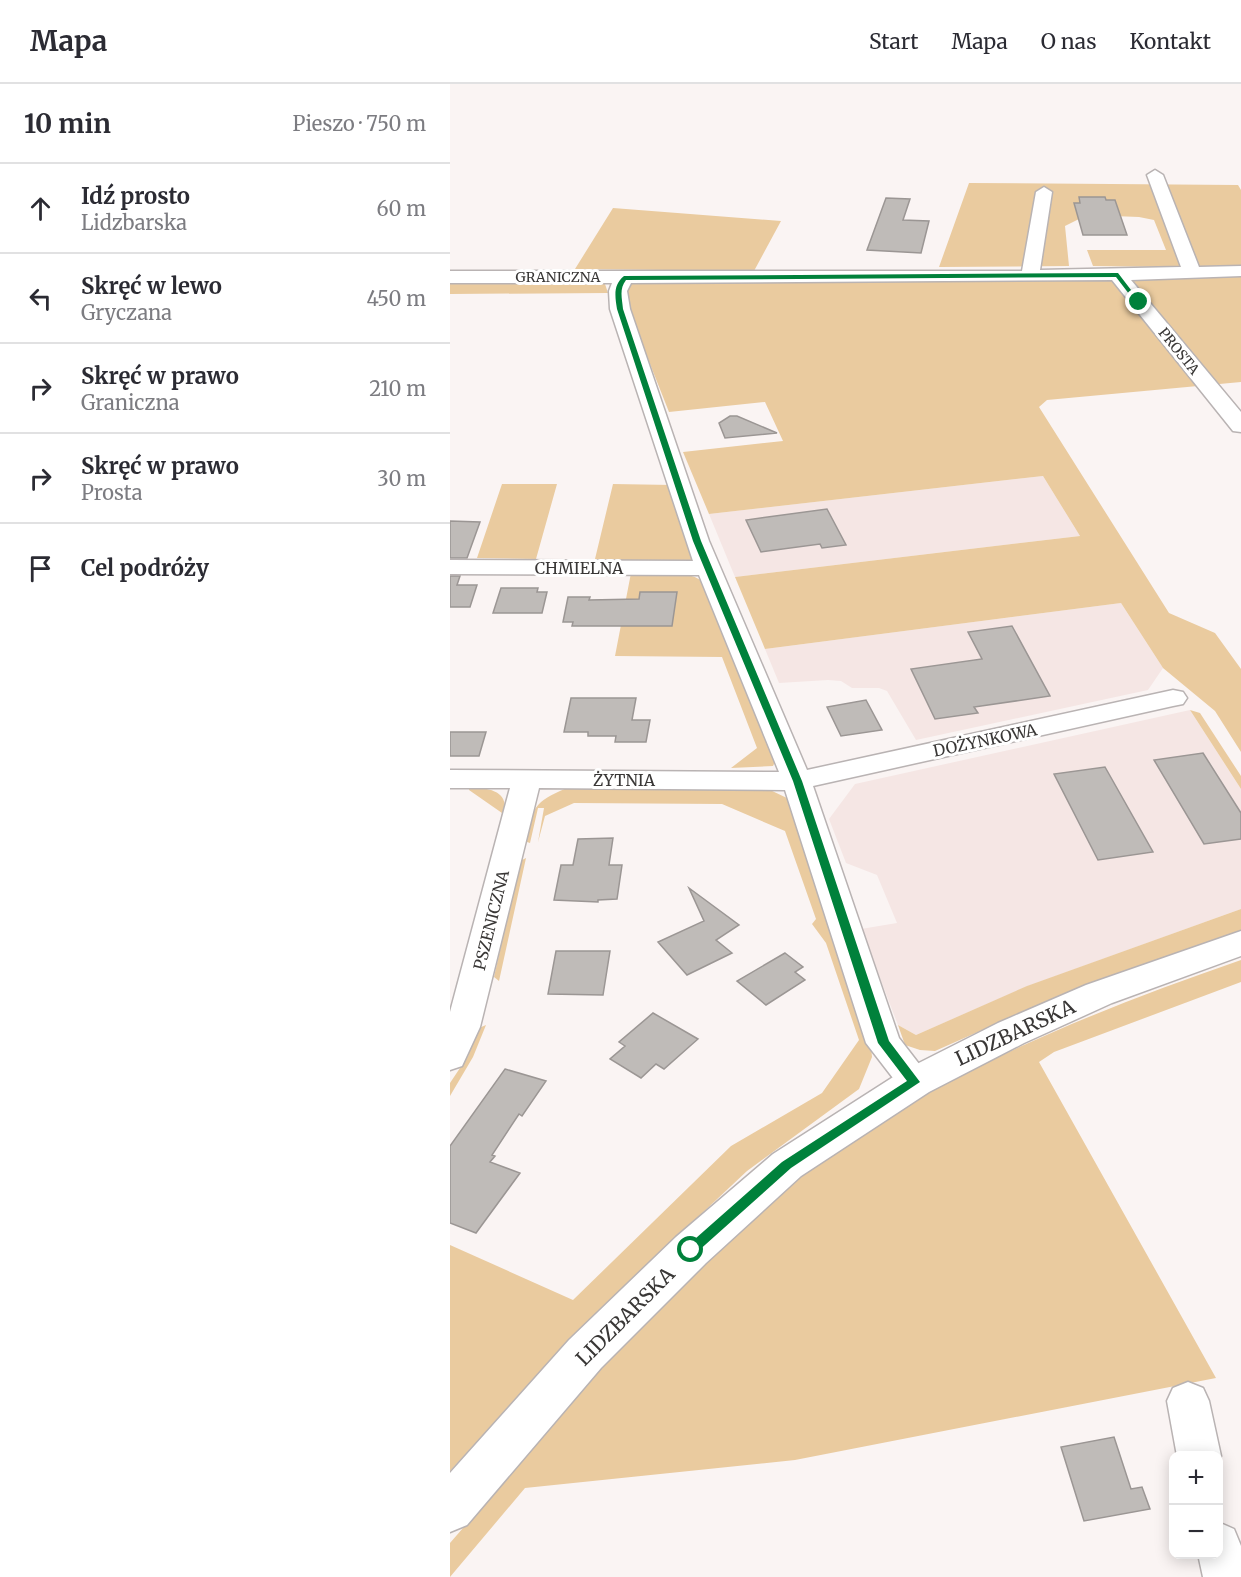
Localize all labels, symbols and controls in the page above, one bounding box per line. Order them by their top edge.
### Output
text: Mapa [30,23,107,59]
text: Start [869,28,918,55]
text: Mapa [951,28,1008,55]
text: O nas [1041,28,1096,55]
text: Kontakt [1129,28,1211,55]
text: 10 min [24,107,111,140]
text: Pieszo · 750 m [293,111,426,136]
text: Idź prosto [81,182,190,210]
icon: ahead [24,192,57,225]
text: 60 m [376,196,426,221]
text: Lidzbarska [81,210,187,235]
street label: GRANICZNA [516,268,601,286]
text: Skręć w lewo [81,272,222,300]
icon: left [24,282,57,315]
text: 450 m [367,286,426,311]
route end [1125,288,1151,314]
text: Gryczana [81,300,172,325]
street label: PROSTA [1155,324,1203,378]
text: Skręć w prawo [81,362,239,390]
icon: right [24,372,57,405]
text: 210 m [369,376,426,401]
text: Graniczna [81,390,179,415]
text: Skręć w prawo [81,452,239,480]
icon: right [24,462,57,495]
text: 30 m [377,466,426,491]
text: Prosta [81,480,142,505]
icon: arrive [24,552,57,585]
text: Cel podróży [81,554,209,582]
street label: CHMIELNA [535,558,624,578]
street label: DOŻYNKOWA [931,719,1039,761]
street label: ŻYTNIA [593,770,656,790]
street label: PSZENICZNA [469,867,513,972]
street label: LIDZBARSKA [951,993,1080,1071]
route start [677,1236,703,1262]
street label: LIDZBARSKA [570,1261,680,1371]
map controls [1169,1451,1223,1559]
button: + [1169,1451,1223,1505]
button: − [1169,1505,1223,1559]

